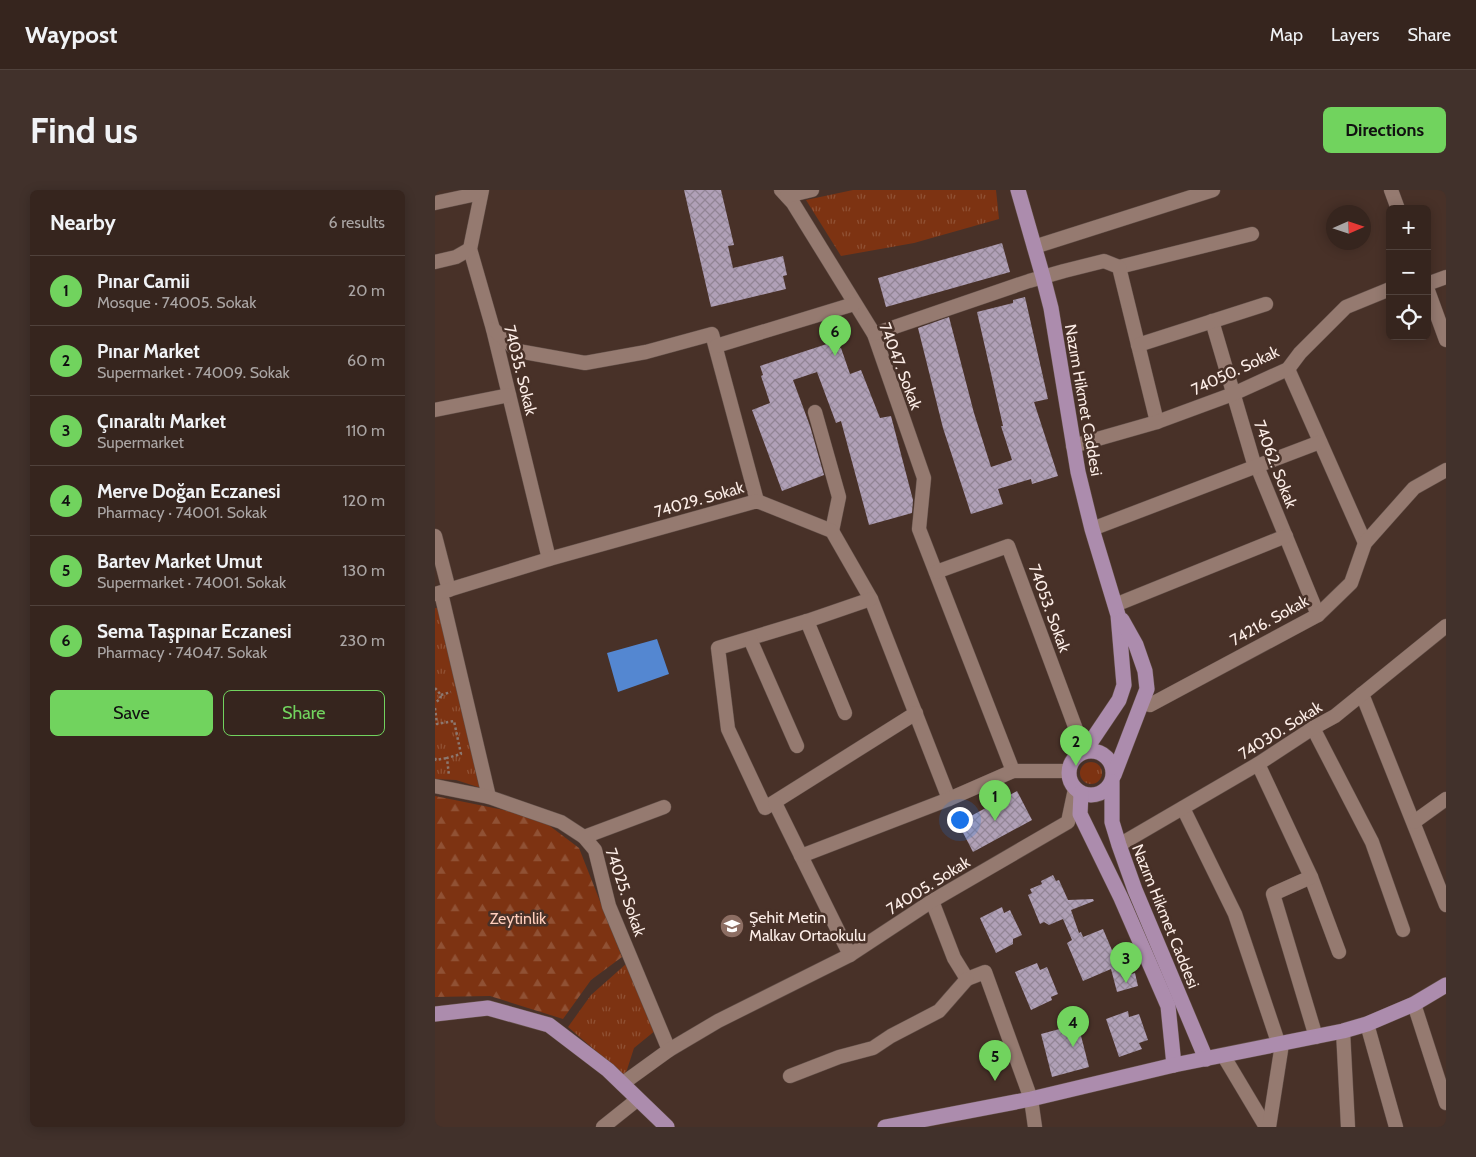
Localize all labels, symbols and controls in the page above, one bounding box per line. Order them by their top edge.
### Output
text: Waypost [25,20,117,49]
text: Map [1270,24,1303,46]
text: Layers [1331,24,1380,46]
text: Share [1408,24,1451,46]
button: Directions [1323,107,1446,153]
text: Find us [30,109,138,152]
north arrow [1326,205,1371,250]
map controls [1386,205,1431,340]
button: + [1386,205,1431,250]
text: Nearby [50,210,116,235]
text: 6 results [329,213,385,232]
button: − [1386,250,1431,295]
text: Pınar Camii [97,270,190,293]
text: 1 [63,281,69,300]
text: 20 m [348,281,385,300]
text: Mosque · 74005. Sokak [97,293,256,312]
button: locate [1386,295,1431,340]
pin: 6 [819,315,851,356]
street label: 74047. Sokak [875,320,926,413]
street label: 74035. Sokak [500,323,541,418]
street label: Nazım Hikmet Caddesi [1061,323,1106,477]
text: Pınar Market [97,340,200,363]
street label: 74050. Sokak [1188,342,1283,399]
text: 2 [62,351,70,370]
text: 60 m [347,351,385,370]
text: Supermarket · 74009. Sokak [97,363,290,382]
text: Çınaraltı Market [97,410,226,433]
street label: 74062. Sokak [1250,418,1301,511]
text: 3 [62,421,70,440]
text: 110 m [346,421,385,440]
text: Supermarket [97,433,184,452]
street label: 74029. Sokak [652,477,747,521]
text: Merve Doğan Eczanesi [97,480,281,503]
text: 4 [61,491,71,510]
text: 120 m [343,491,385,510]
text: Pharmacy · 74001. Sokak [97,503,267,522]
text: Bartev Market Umut [97,550,262,573]
text: 5 [62,561,70,580]
text: 130 m [342,561,385,580]
street label: 74053. Sokak [1025,562,1075,656]
text: Supermarket · 74001. Sokak [97,573,286,592]
street label: 74216. Sokak [1227,591,1312,650]
text: Sema Taşpınar Eczanesi [97,620,292,643]
text: 6 [62,631,71,650]
text: 230 m [339,631,385,650]
text: Pharmacy · 74047. Sokak [97,643,267,662]
button: Save [50,690,213,736]
button: Share [223,690,385,736]
street label: 74030. Sokak [1235,697,1326,764]
pin: 2 [1060,725,1092,766]
pin: 1 [979,780,1011,821]
your location [947,807,973,833]
street label: Nazım Hikmet Caddesi [1128,841,1203,991]
street label: 74025. Sokak [602,846,650,940]
street label: 74005. Sokak [883,852,974,919]
place label: Şehit Metin Malkav Ortaokulu [749,908,866,945]
park label: Zeytinlik [490,909,547,928]
school or university icon: Şehit Metin Malkav Ortaokulu [719,913,745,939]
pin: 3 [1110,942,1142,983]
pin: 4 [1057,1006,1089,1047]
pin: 5 [979,1040,1011,1081]

